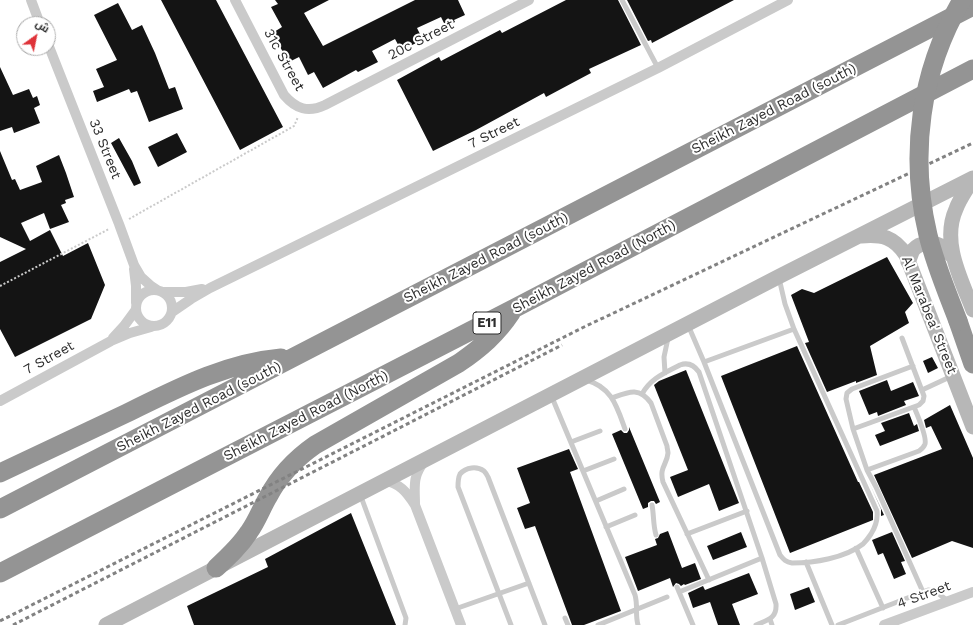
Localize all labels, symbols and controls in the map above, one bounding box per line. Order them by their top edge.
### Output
north arrow [16,16,56,56]
street label: 20c Street [385,16,457,64]
text: ش [33,17,52,36]
street label: 31c Street [260,26,308,94]
street label: Sheikh Zayed Road (south) [689,60,859,158]
street label: 7 Street [466,113,522,153]
street label: 33 Street [85,117,125,181]
street label: Sheikh Zayed Road (south) [401,209,571,307]
street label: Sheikh Zayed Road (North) [510,217,678,317]
street label: Al Marabea' Street [898,254,960,376]
road number: E11 [473,312,501,334]
street label: 7 Street [21,337,77,379]
street label: Sheikh Zayed Road (south) [114,358,284,456]
street label: Sheikh Zayed Road (North) [221,367,391,465]
street label: 4 Street [895,578,953,612]

